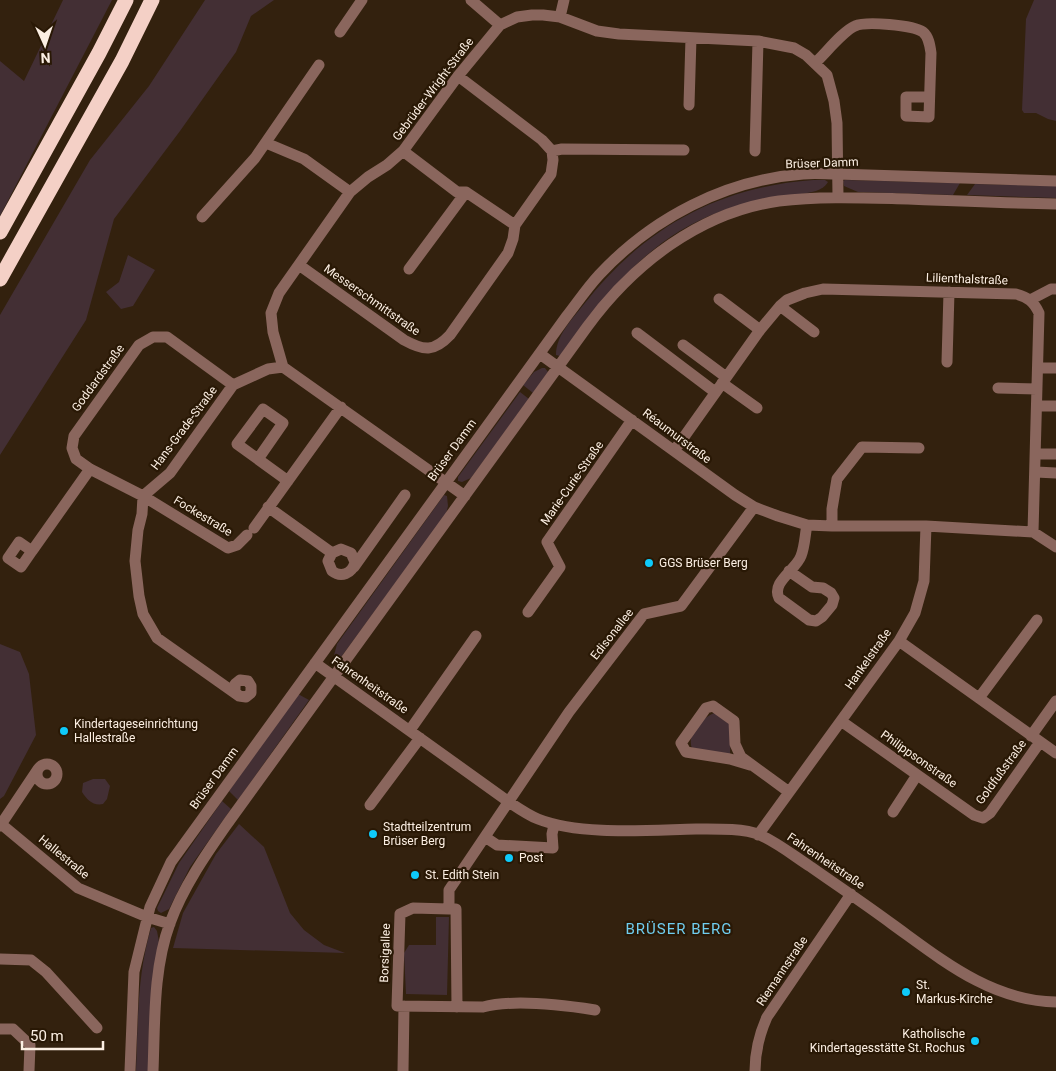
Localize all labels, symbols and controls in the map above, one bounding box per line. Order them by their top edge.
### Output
north arrow [20,20,70,70]
street label: Gebrüder-Wright-Straße [390,35,476,143]
text: N [40,50,51,66]
street label: Brüser Damm [785,155,859,171]
street label: Messerschmittstraße [321,262,423,338]
street label: Lilienthalstraße [926,271,1008,287]
street label: Goddardstraße [69,342,127,414]
street label: Hans-Grade-Straße [148,383,220,473]
street label: Réaumurstraße [640,406,714,466]
street label: Brüser Damm [425,416,479,484]
street label: Marie-Curie-Straße [538,438,606,528]
street label: Fockestraße [171,493,235,539]
place label: GGS Brüser Berg [659,556,748,570]
marker: GGS Brüser Berg [643,557,655,569]
street label: Edisonallee [588,606,636,662]
street label: Hankelstraße [842,626,894,692]
street label: Fahrenheitstraße [329,653,411,717]
place label: Kindertageseinrichtung Hallestraße [74,717,198,745]
marker: Kindertageseinrichtung Hallestraße [58,725,70,737]
street label: Philippsonstraße [878,727,960,791]
street label: Goldfußstraße [973,737,1029,807]
street label: Brüser Damm [187,744,241,812]
place label: Stadtteilzentrum Brüser Berg [383,820,471,848]
marker: Stadtteilzentrum Brüser Berg [367,828,379,840]
street label: Fahrenheitstraße [785,830,867,892]
street label: Hallestraße [36,832,92,882]
place label: Post [519,851,544,865]
marker: Post [503,852,515,864]
place label: St. Edith Stein [425,868,499,882]
marker: St. Edith Stein [409,869,421,881]
district label: BRÜSER BERG [625,920,733,938]
street label: Borsigallee [377,923,393,983]
street label: Riemannstraße [754,934,810,1008]
place label: St. Markus-Kirche [916,978,993,1006]
marker: St. Markus-Kirche [900,986,912,998]
scale bar [22,1018,104,1050]
text: 50 m [30,1027,64,1045]
place label: Katholische Kindertagesstätte St. Rochus [810,1027,965,1055]
marker: Katholische Kindertagesstätte St. Rochus [969,1035,981,1047]

